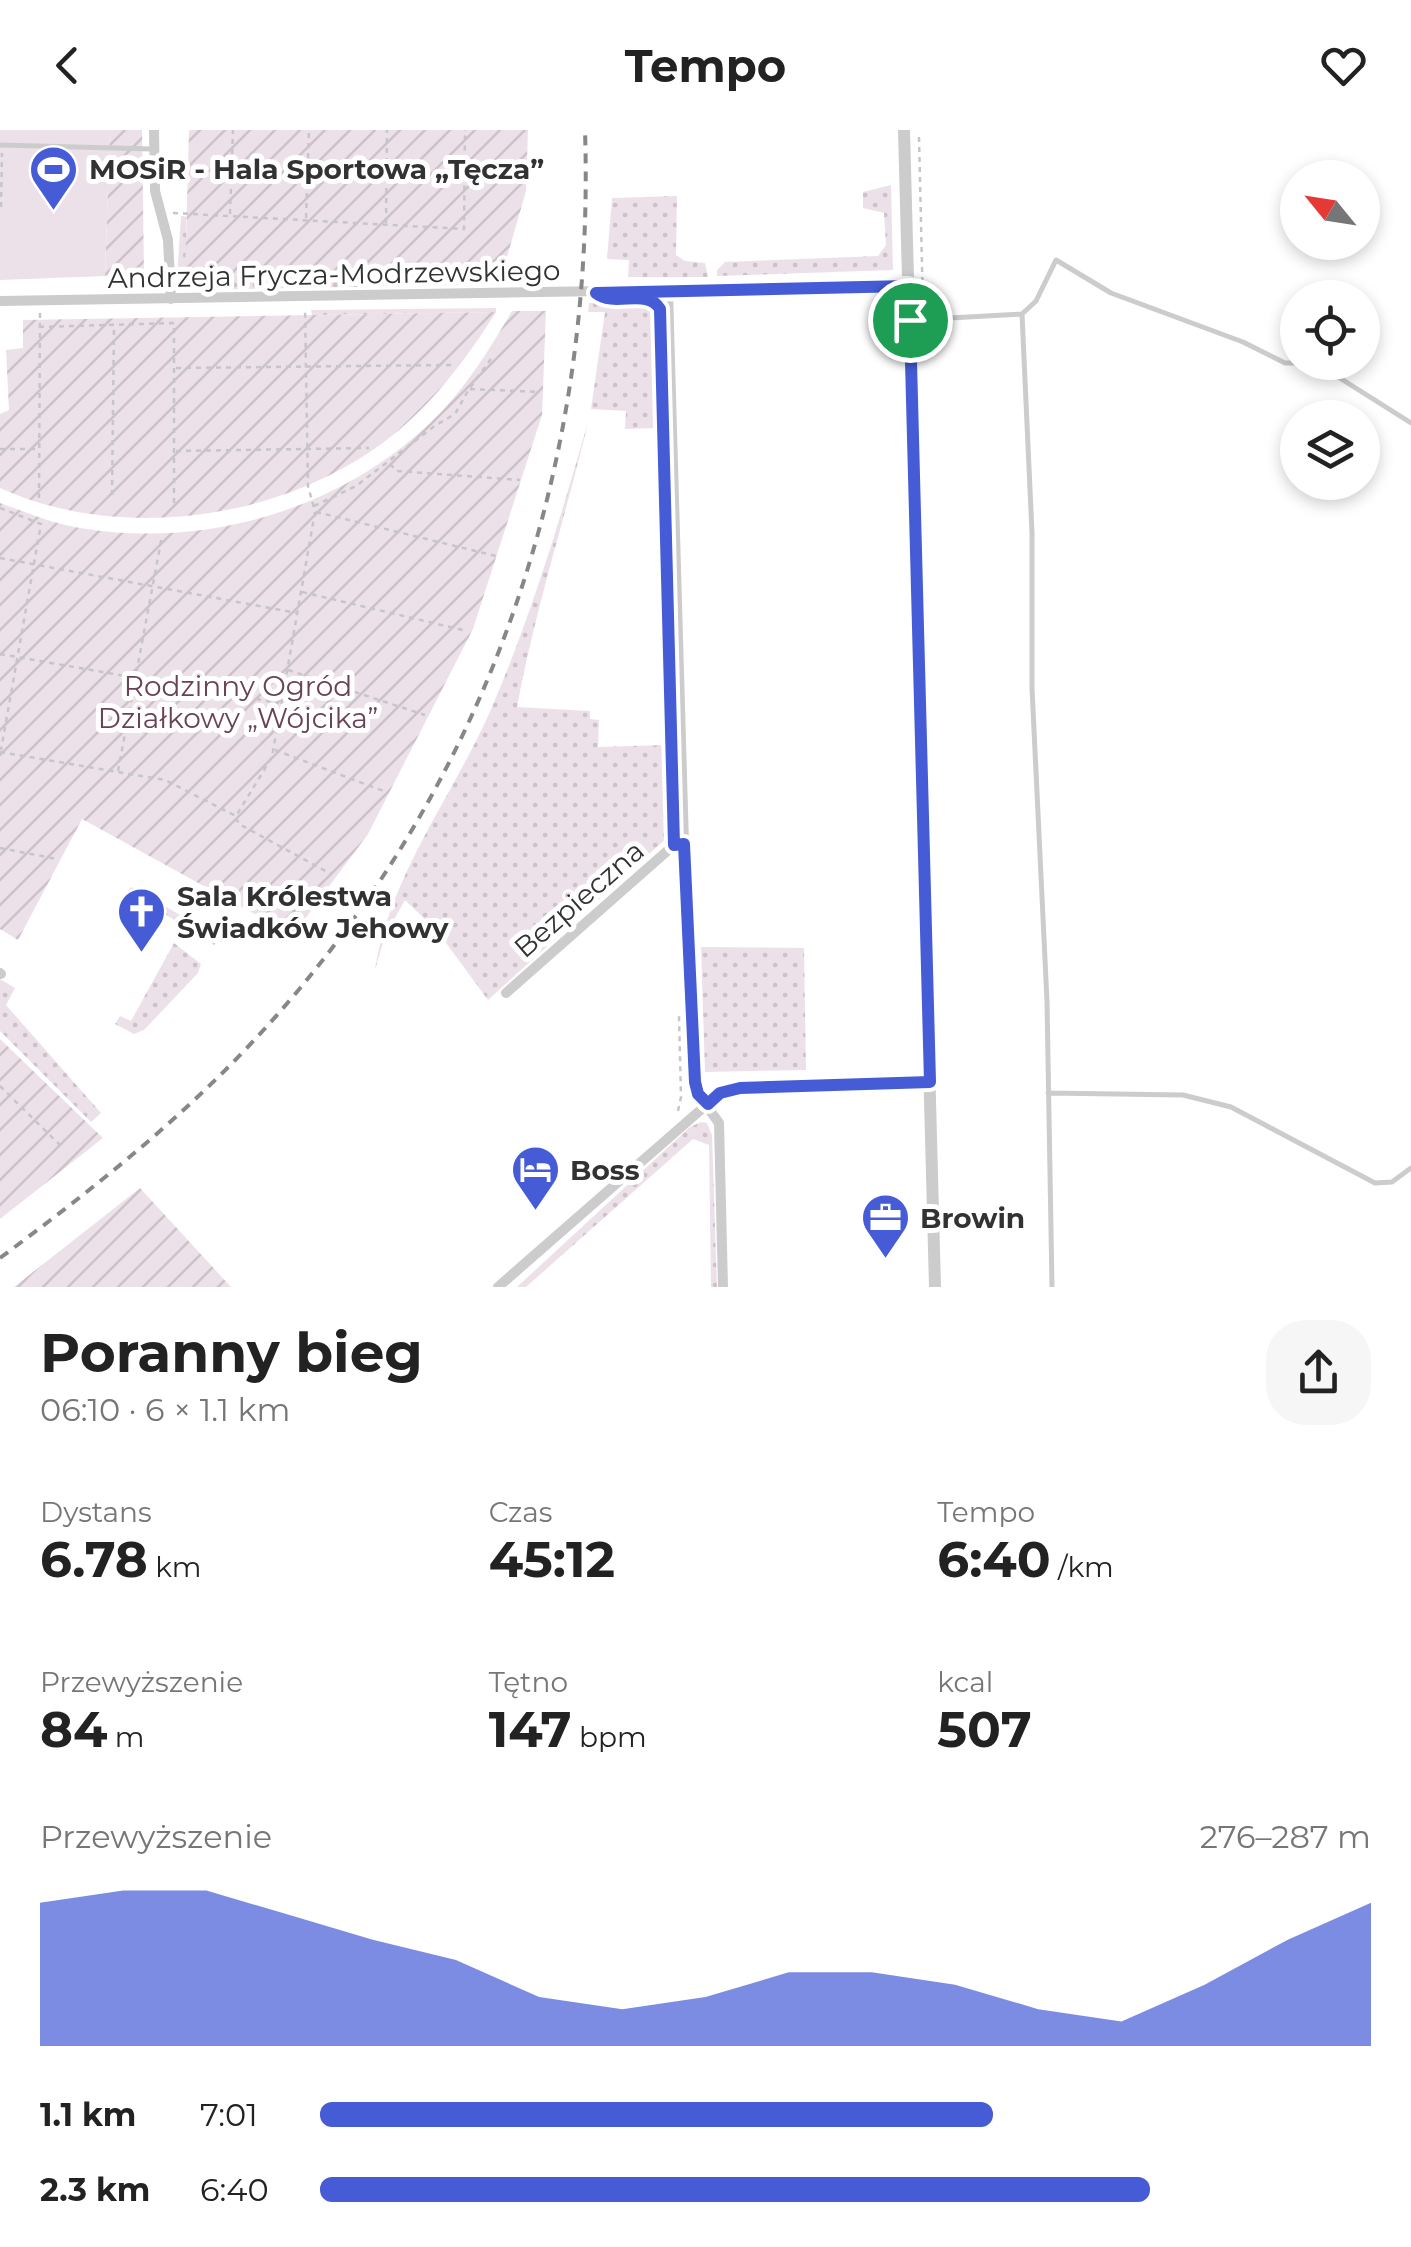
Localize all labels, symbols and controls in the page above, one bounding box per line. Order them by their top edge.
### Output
icon: back [40,38,95,93]
text: Tempo [625,38,786,93]
icon: heart [1316,38,1371,93]
sports icon: MOSiR - Hala Sportowa „Tęcza” [28,143,80,211]
place label: MOSiR - Hala Sportowa „Tęcza” [89,152,544,186]
north arrow [1280,160,1380,260]
map controls [1280,160,1380,500]
street label: Andrzeja Frycza-Modrzewskiego [107,253,561,295]
pin [868,278,953,363]
button: locate [1280,280,1380,380]
icon: arrive [883,293,938,348]
button: layers [1280,400,1380,500]
park label: Rodzinny Ogród Działkowy „Wójcika” [98,669,378,735]
street label: Bezpieczna [507,833,651,965]
place label: Sala Królestwa Świadków Jehowy [177,879,449,945]
church icon: Sala Królestwa Świadków Jehowy [116,886,168,954]
hotel icon: Boss [509,1144,561,1212]
place label: Boss [570,1153,640,1187]
office icon: Browin [859,1192,911,1260]
place label: Browin [920,1201,1025,1235]
text: Poranny bieg [40,1319,423,1386]
button: share [1266,1320,1371,1425]
text: 06:10 · 6 × 1.1 km [40,1390,290,1429]
text: Dystans [40,1495,152,1529]
text: Czas [489,1495,553,1529]
text: Tempo [937,1495,1035,1529]
text: 6.78 [40,1529,148,1590]
text: 45:12 [489,1529,615,1590]
text: 6:40 [937,1529,1051,1590]
text: km [148,1550,201,1584]
text: /km [1051,1550,1114,1584]
text: Przewyższenie [40,1665,243,1699]
text: Tętno [489,1665,568,1699]
text: kcal [937,1665,993,1699]
text: 84 [40,1699,107,1760]
text: 147 [489,1699,572,1760]
text: 507 [937,1699,1032,1760]
text: m [107,1720,145,1754]
text: bpm [572,1720,647,1754]
text: Przewyższenie [40,1817,272,1856]
text: 276–287 m [1200,1817,1371,1856]
text: 1.1 km [40,2095,136,2134]
text: 7:01 [200,2095,258,2134]
text: 2.3 km [40,2170,150,2209]
text: 6:40 [200,2170,269,2209]

